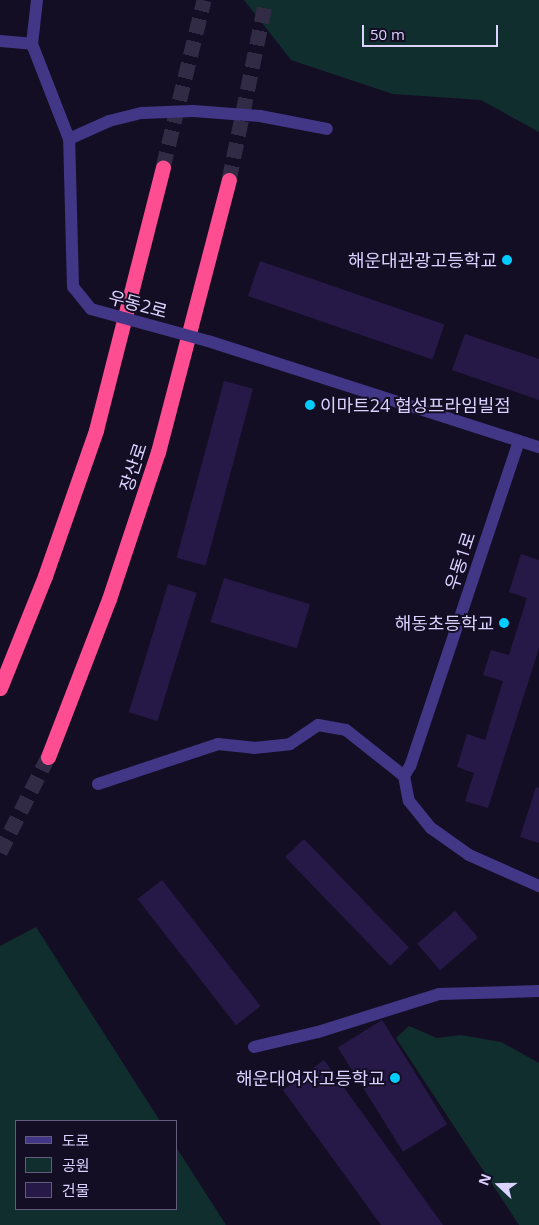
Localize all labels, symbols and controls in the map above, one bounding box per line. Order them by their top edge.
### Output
scale bar [364,15,500,47]
text: 50 m [370,24,405,44]
place label: 해운대관광고등학교 [348,249,497,271]
marker: 해운대관광고등학교 [501,254,513,266]
street label: 우동2로 [106,286,170,322]
place label: 이마트24 협성프라임빌점 [320,394,511,416]
marker: 이마트24 협성프라임빌점 [304,399,316,411]
street label: 장산로 [115,440,151,494]
street label: 우동1로 [440,529,480,593]
place label: 해동초등학교 [395,612,494,634]
marker: 해동초등학교 [498,617,510,629]
place label: 해운대여자고등학교 [236,1067,385,1089]
marker: 해운대여자고등학교 [389,1072,401,1084]
legend [15,1120,178,1210]
text: 도로 [62,1130,90,1150]
text: 공원 [62,1155,90,1175]
north arrow [474,1160,524,1210]
text: N [474,1171,495,1188]
text: 건물 [62,1180,90,1200]

